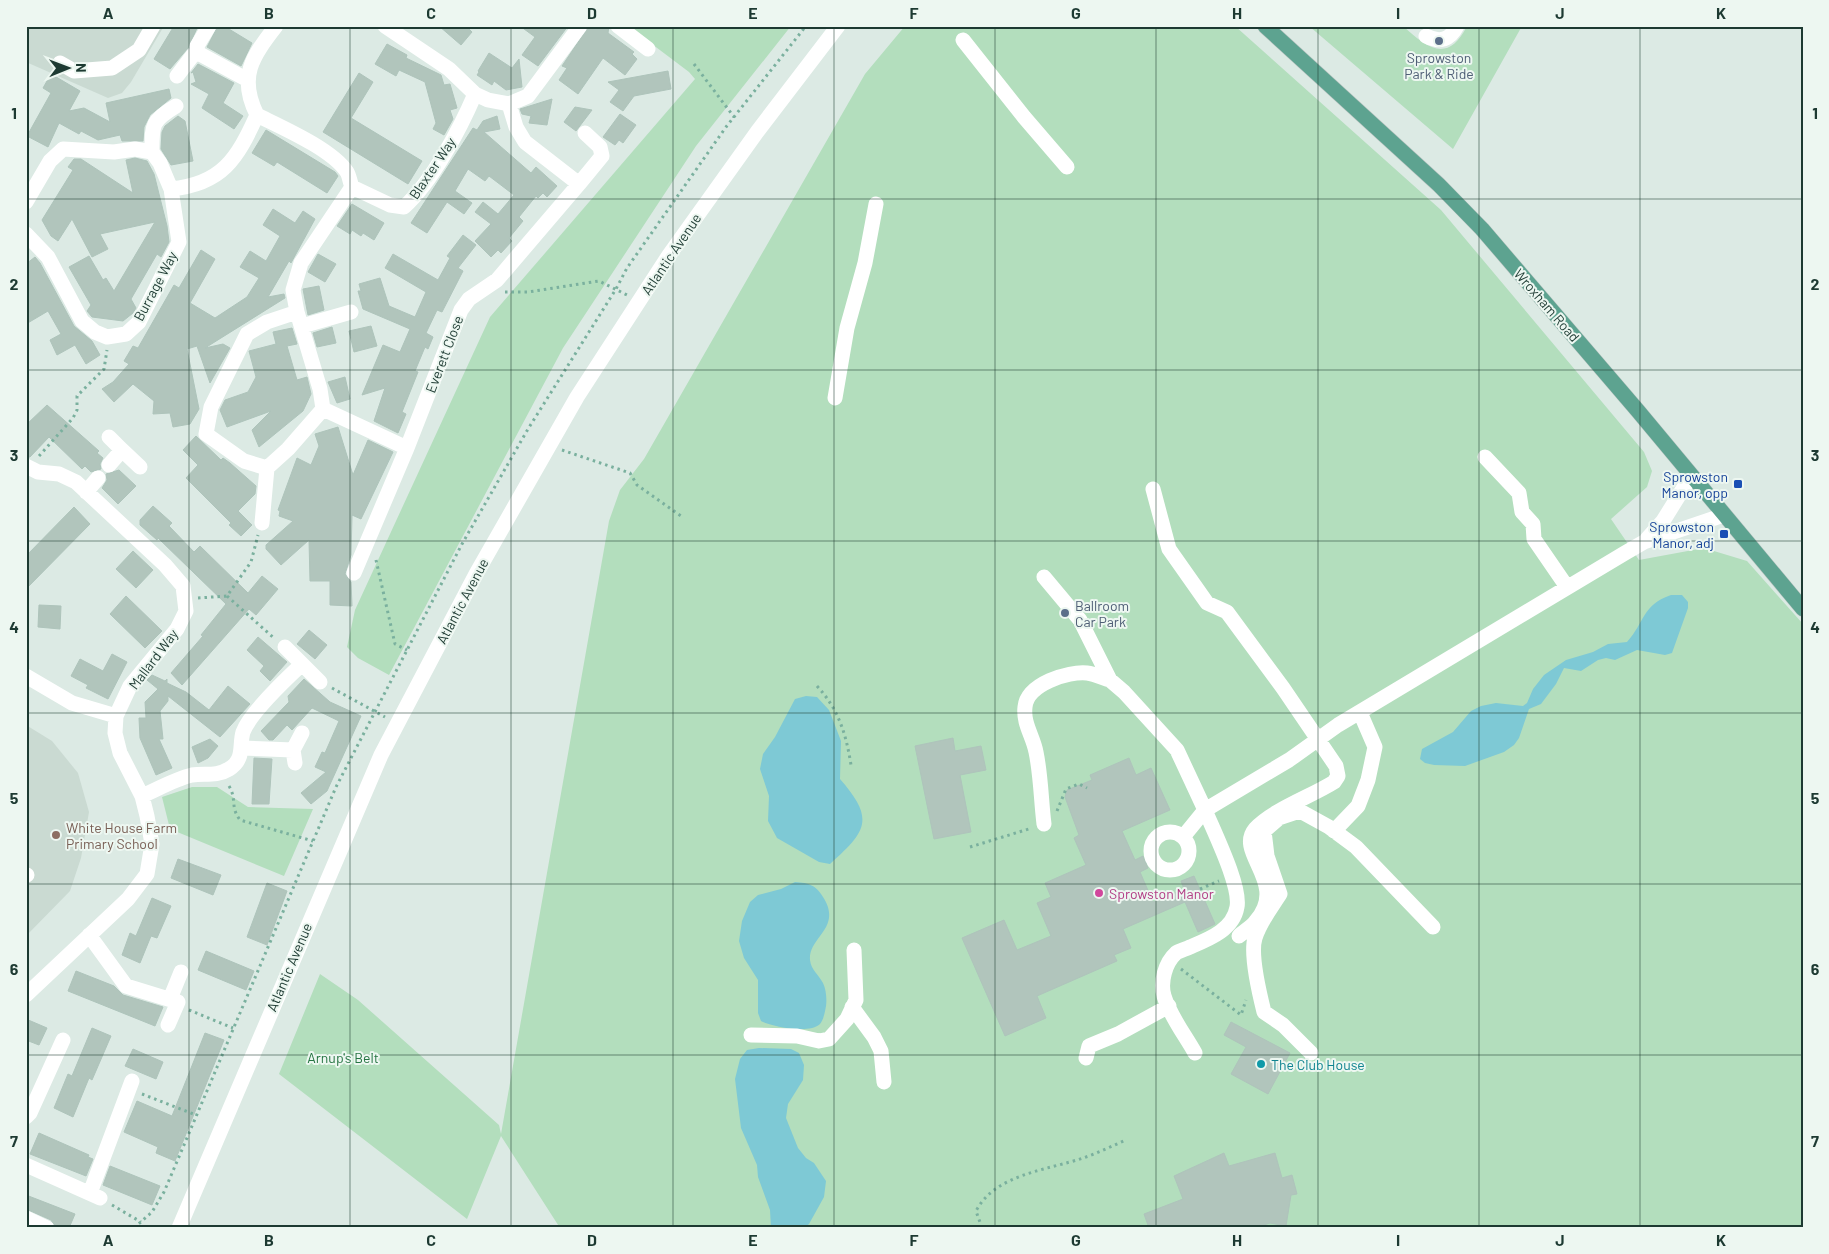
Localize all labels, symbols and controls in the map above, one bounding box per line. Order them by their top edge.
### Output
text: A [103,3,114,22]
text: B [264,3,274,22]
text: C [426,3,436,22]
text: D [587,3,597,22]
text: E [748,3,758,22]
text: F [910,3,919,22]
text: G [1071,3,1081,22]
text: H [1232,3,1242,22]
text: I [1396,3,1400,22]
text: J [1555,3,1565,22]
text: K [1716,3,1726,22]
marker: Sprowston Park & Ride [1433,35,1445,47]
north arrow [42,42,92,92]
place label: Sprowston Park & Ride [1404,49,1474,82]
text: N [73,63,90,73]
text: 1 [11,103,17,122]
text: 1 [1812,103,1818,122]
street label: Blaxter Way [405,133,459,202]
street label: Atlantic Avenue [638,210,704,298]
street label: Burrage Way [130,248,181,324]
street label: Wroxham Road [1511,265,1583,345]
text: 2 [10,274,19,293]
text: 2 [1811,274,1820,293]
street label: Everett Close [422,313,466,395]
text: 3 [10,445,18,464]
text: 3 [1811,445,1819,464]
place label: Sprowston Manor, opp [1662,468,1728,501]
marker: Sprowston Manor, opp [1732,478,1744,490]
place label: Sprowston Manor, adj [1649,518,1714,551]
marker: Sprowston Manor, adj [1718,528,1730,540]
street label: Atlantic Avenue [432,555,492,647]
place label: Ballroom Car Park [1075,597,1129,630]
marker: Ballroom Car Park [1059,607,1071,619]
text: 4 [9,617,19,636]
text: 4 [1810,617,1820,636]
street label: Mallard Way [125,625,182,693]
text: 5 [10,788,19,807]
text: 5 [1811,788,1820,807]
place label: White House Farm Primary School [66,819,177,852]
marker: White House Farm Primary School [50,829,62,841]
place label: Sprowston Manor [1109,885,1214,902]
marker: Sprowston Manor [1093,887,1105,899]
street label: Atlantic Avenue [263,920,315,1014]
text: 6 [10,959,19,978]
text: 6 [1811,959,1820,978]
park label: Arnup's Belt [307,1049,379,1066]
place label: The Club House [1271,1056,1365,1073]
marker: The Club House [1255,1058,1267,1070]
text: 7 [10,1131,18,1150]
text: 7 [1811,1131,1819,1150]
text: A [103,1230,114,1249]
text: B [264,1230,274,1249]
text: C [426,1230,436,1249]
text: D [587,1230,597,1249]
text: E [748,1230,758,1249]
text: F [910,1230,919,1249]
text: G [1071,1230,1081,1249]
text: H [1232,1230,1242,1249]
text: I [1396,1230,1400,1249]
text: J [1555,1230,1565,1249]
text: K [1716,1230,1726,1249]

